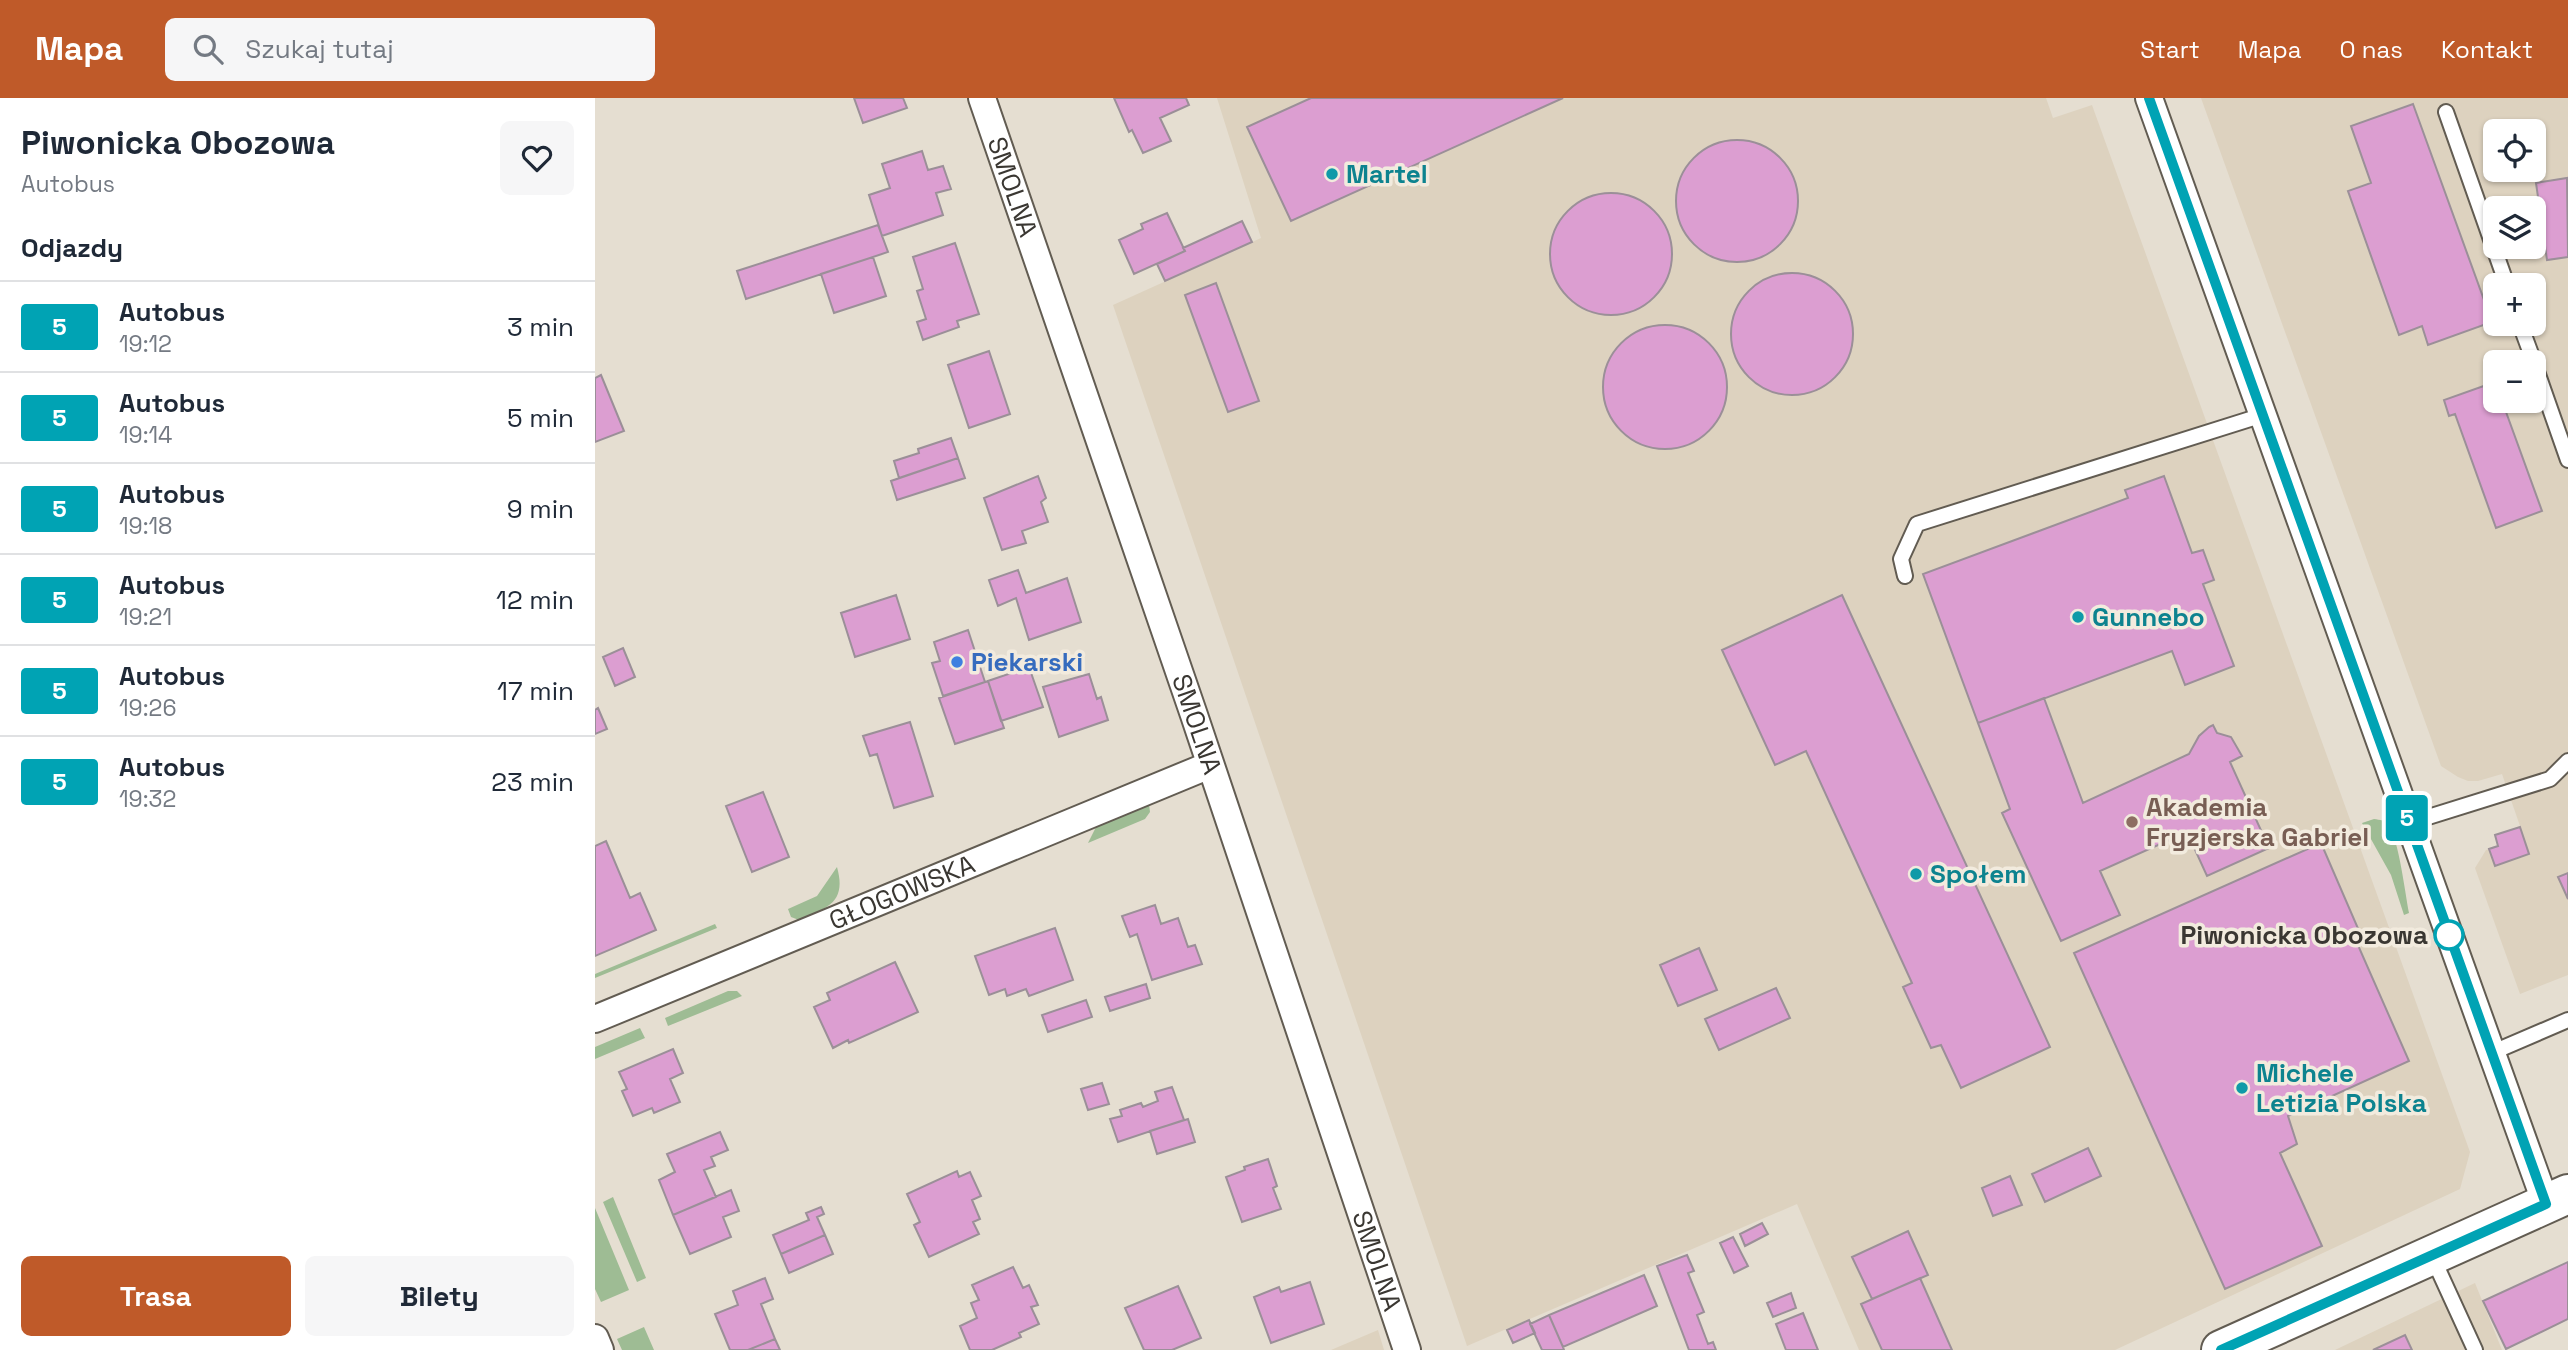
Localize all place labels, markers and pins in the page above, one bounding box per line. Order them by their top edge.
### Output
place label: Martel [1346,157,1428,191]
marker: Martel [1324,166,1340,182]
place label: Gunnebo [2092,600,2205,634]
marker: Gunnebo [2070,609,2086,625]
place label: Piekarski [971,645,1083,679]
marker: Piekarski [949,654,965,670]
place label: Akademia Fryzjerska Gabriel [2146,790,2369,854]
marker: Akademia Fryzjerska Gabriel [2124,814,2140,830]
place label: Społem [1930,857,2026,891]
marker: Społem [1908,866,1924,882]
place label: Piwonicka Obozowa [2181,918,2428,952]
marker: Piwonicka Obozowa [2434,920,2464,950]
place label: Michele Letizia Polska [2256,1056,2427,1120]
marker: Michele Letizia Polska [2234,1080,2250,1096]

